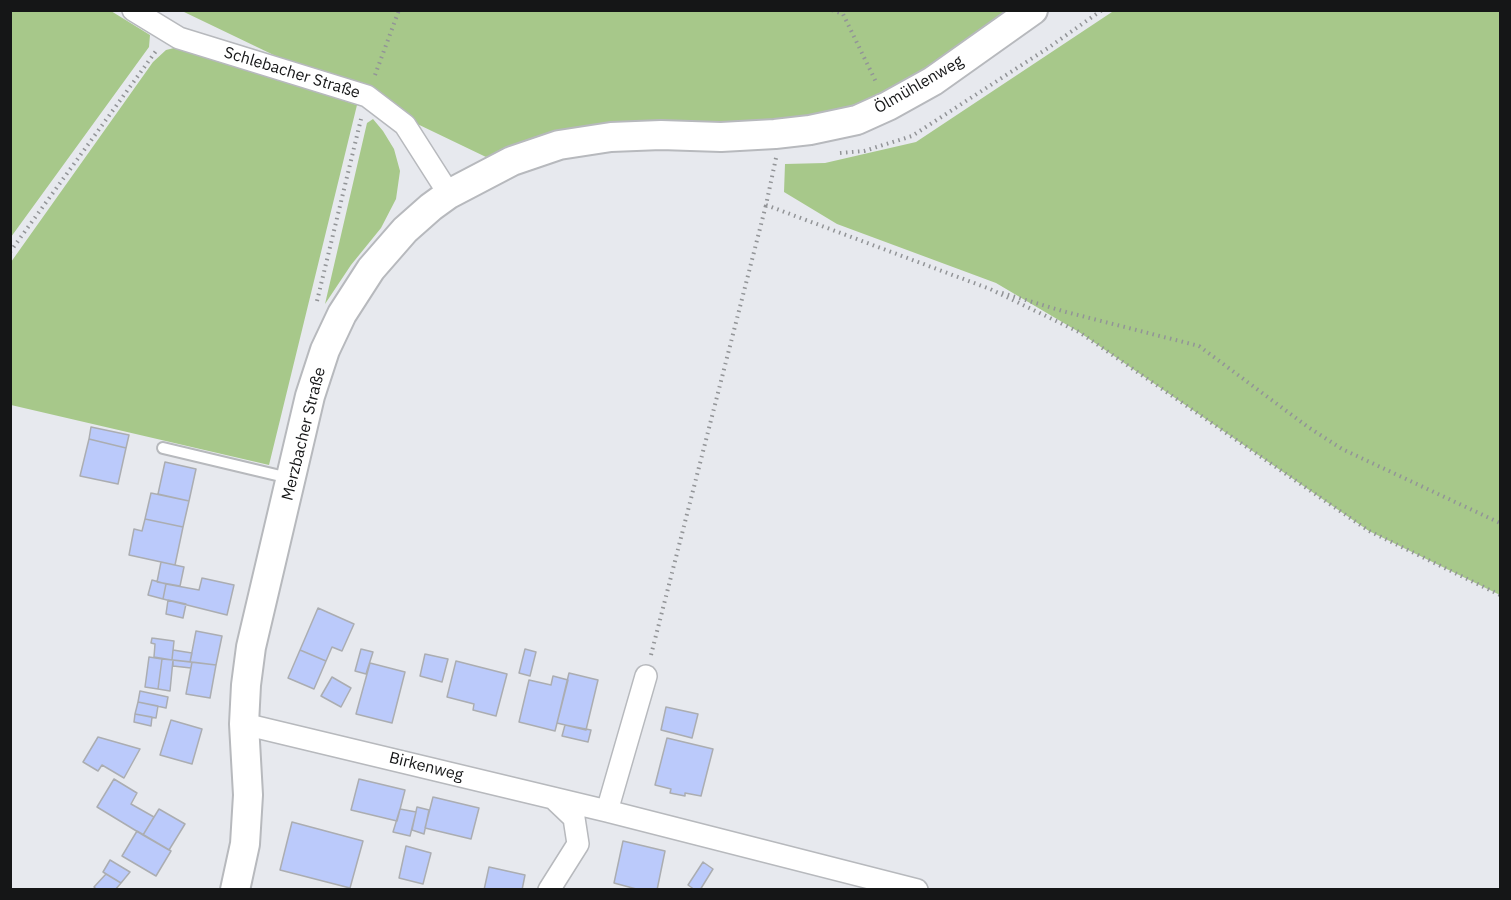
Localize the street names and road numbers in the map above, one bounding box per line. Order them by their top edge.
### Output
street label: Schlebacher Straße [222,43,362,103]
street label: Ölmühlenweg [871,52,967,118]
street label: Merzbacher Straße [278,365,330,503]
street label: Birkenweg [387,749,465,785]

